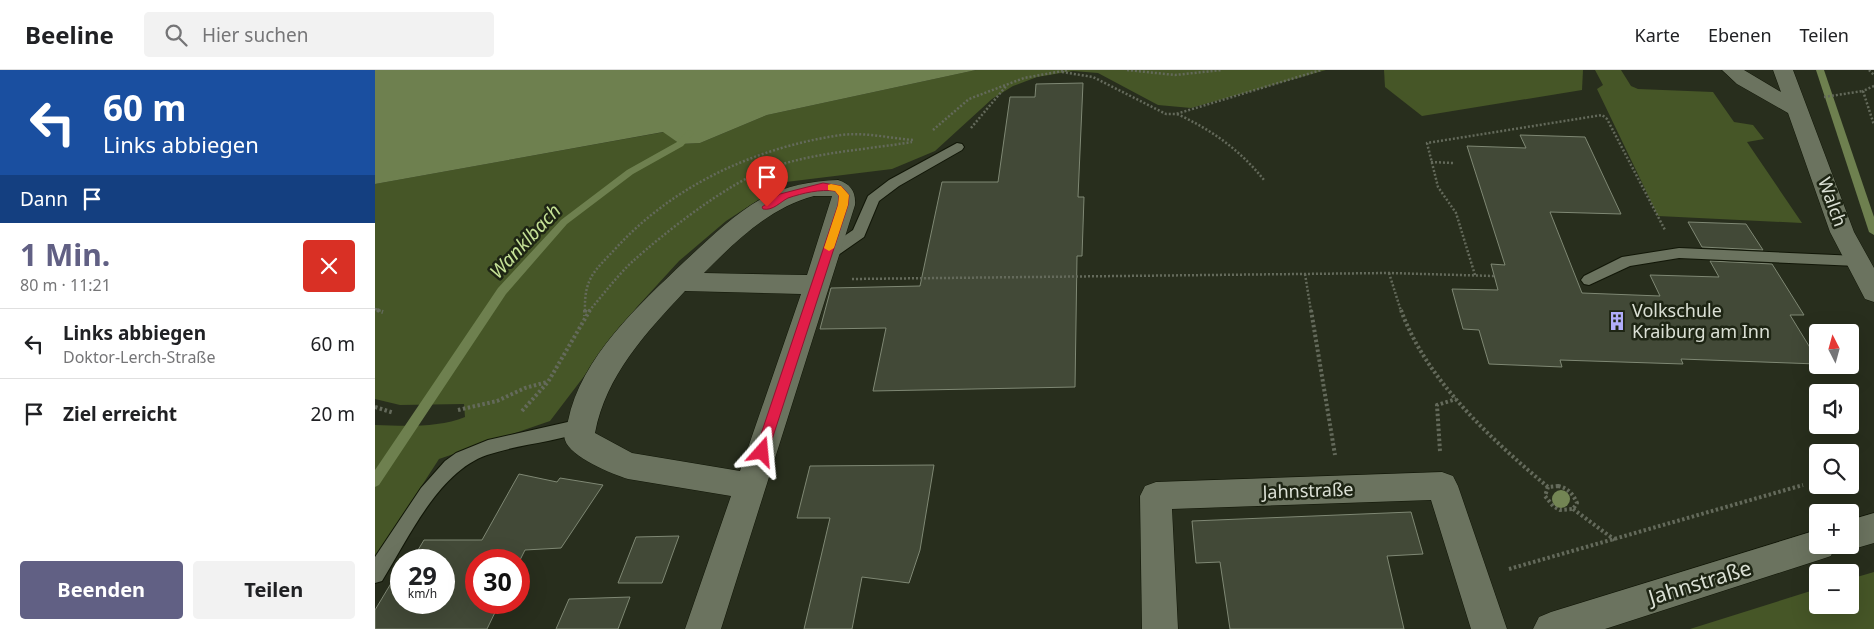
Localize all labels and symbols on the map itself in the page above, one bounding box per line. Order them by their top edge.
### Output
pin [746,156,788,207]
street label: Walch [1813,174,1853,230]
water label: Wanklbach [484,198,566,284]
place label: Volkschule Kraiburg am Inn [1632,298,1770,343]
building icon: Volkschule Kraiburg am Inn [1606,310,1628,332]
north arrow [1809,324,1859,374]
position arrow [735,425,787,477]
street label: Jahnstraße [1260,476,1354,504]
speed limit sign: 30 [465,549,530,614]
street label: Jahnstraße [1643,553,1755,612]

